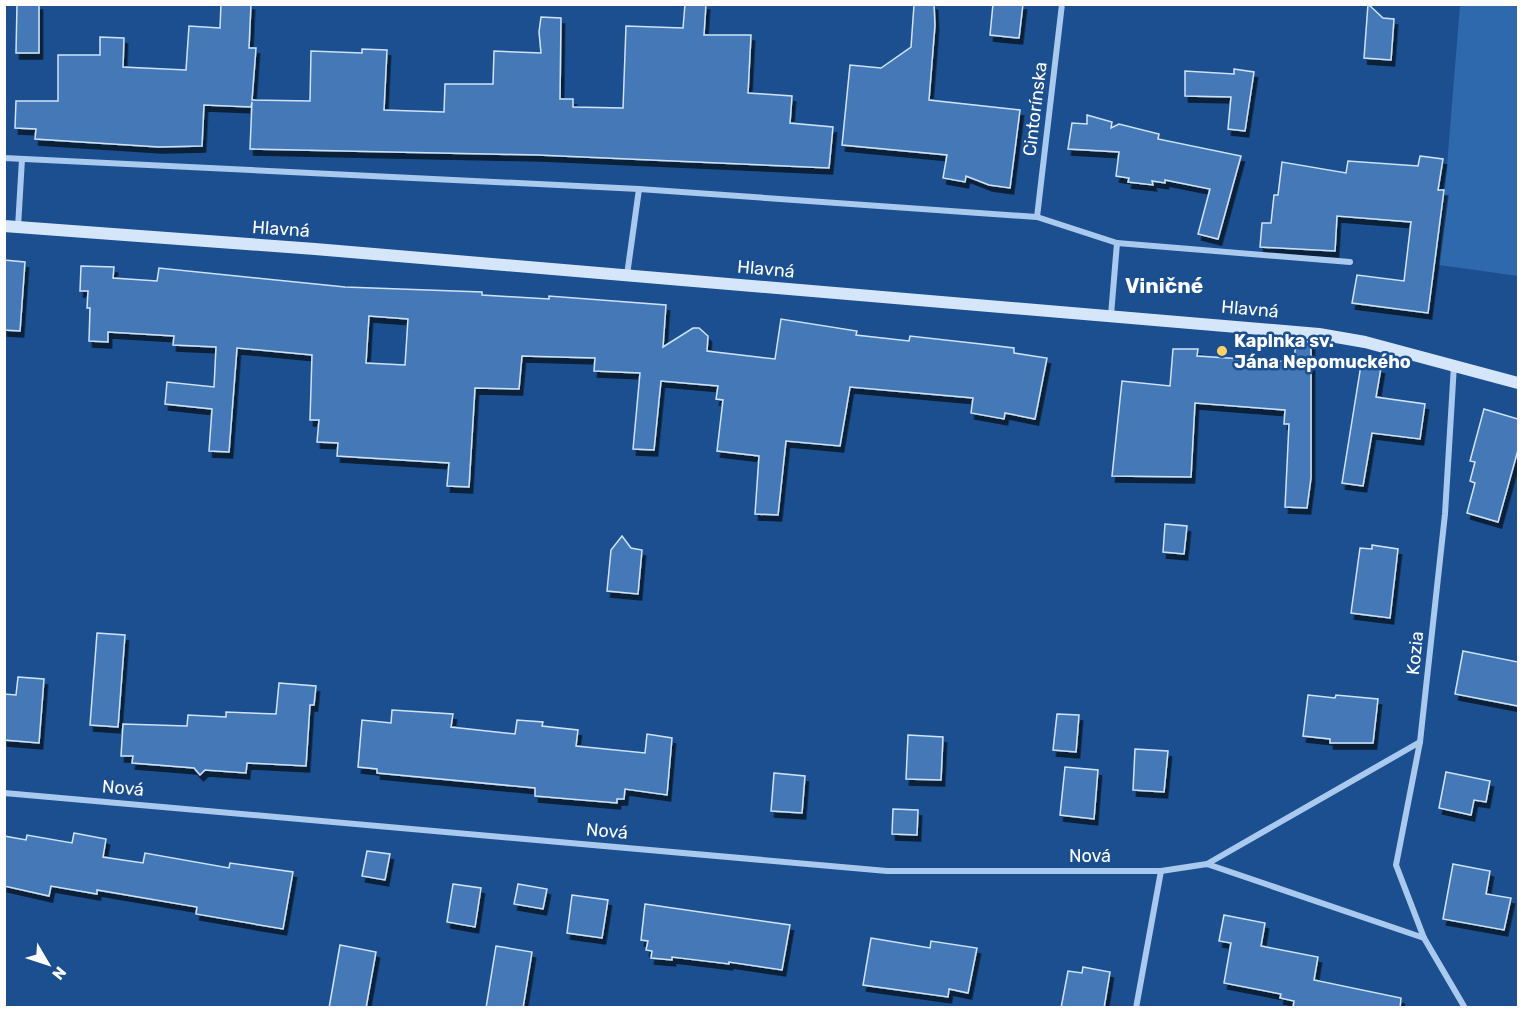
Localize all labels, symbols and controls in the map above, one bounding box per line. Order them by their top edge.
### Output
street label: Cintorínska [1018,61,1052,157]
street label: Hlavná [251,216,311,242]
street label: Hlavná [736,256,796,282]
district label: Viničné [1125,273,1203,298]
street label: Hlavná [1220,296,1280,322]
place label: Kaplnka sv. Jána Nepomuckého [1234,330,1411,373]
marker: Kaplnka sv. Jána Nepomuckého [1215,344,1229,358]
street label: Kozia [1402,630,1428,676]
street label: Nová [101,775,145,801]
street label: Nová [585,818,629,844]
street label: Nová [1069,845,1111,867]
north arrow [18,934,78,994]
text: N [48,963,70,984]

